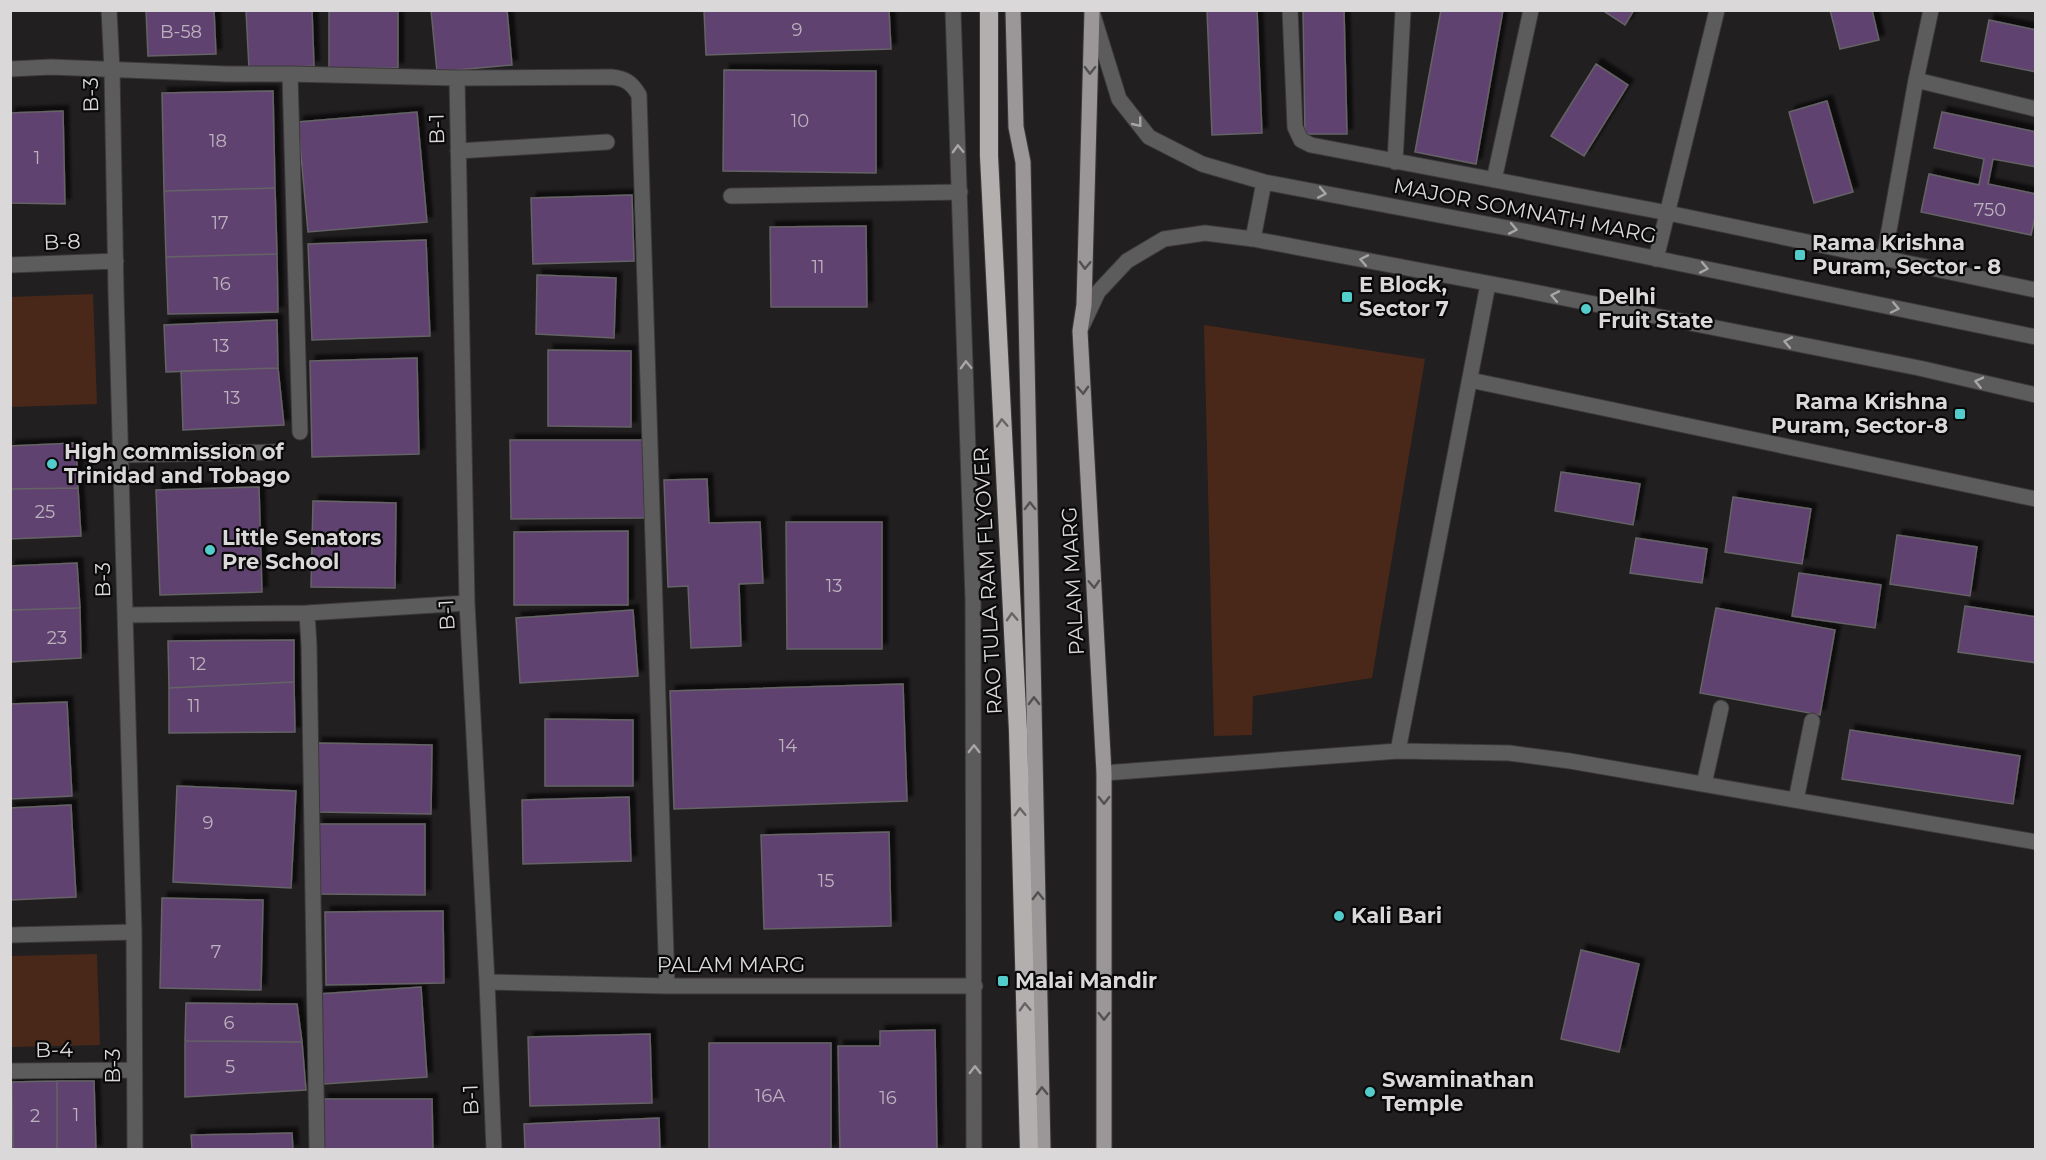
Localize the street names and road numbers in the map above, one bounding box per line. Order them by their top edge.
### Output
street label: B-3 [78,77,103,113]
street label: B-1 [424,113,449,145]
street label: MAJOR SOMNATH MARG [1391,173,1659,248]
street label: B-8 [43,228,81,255]
street label: RAO TULA RAM FLYOVER [968,447,1007,715]
street label: PALAM MARG [1056,506,1089,656]
street label: B-3 [90,562,115,598]
street label: B-1 [433,599,460,631]
street label: PALAM MARG [657,952,805,977]
street label: B-4 [35,1037,73,1062]
street label: B-3 [100,1048,125,1084]
street label: B-1 [457,1084,484,1116]

